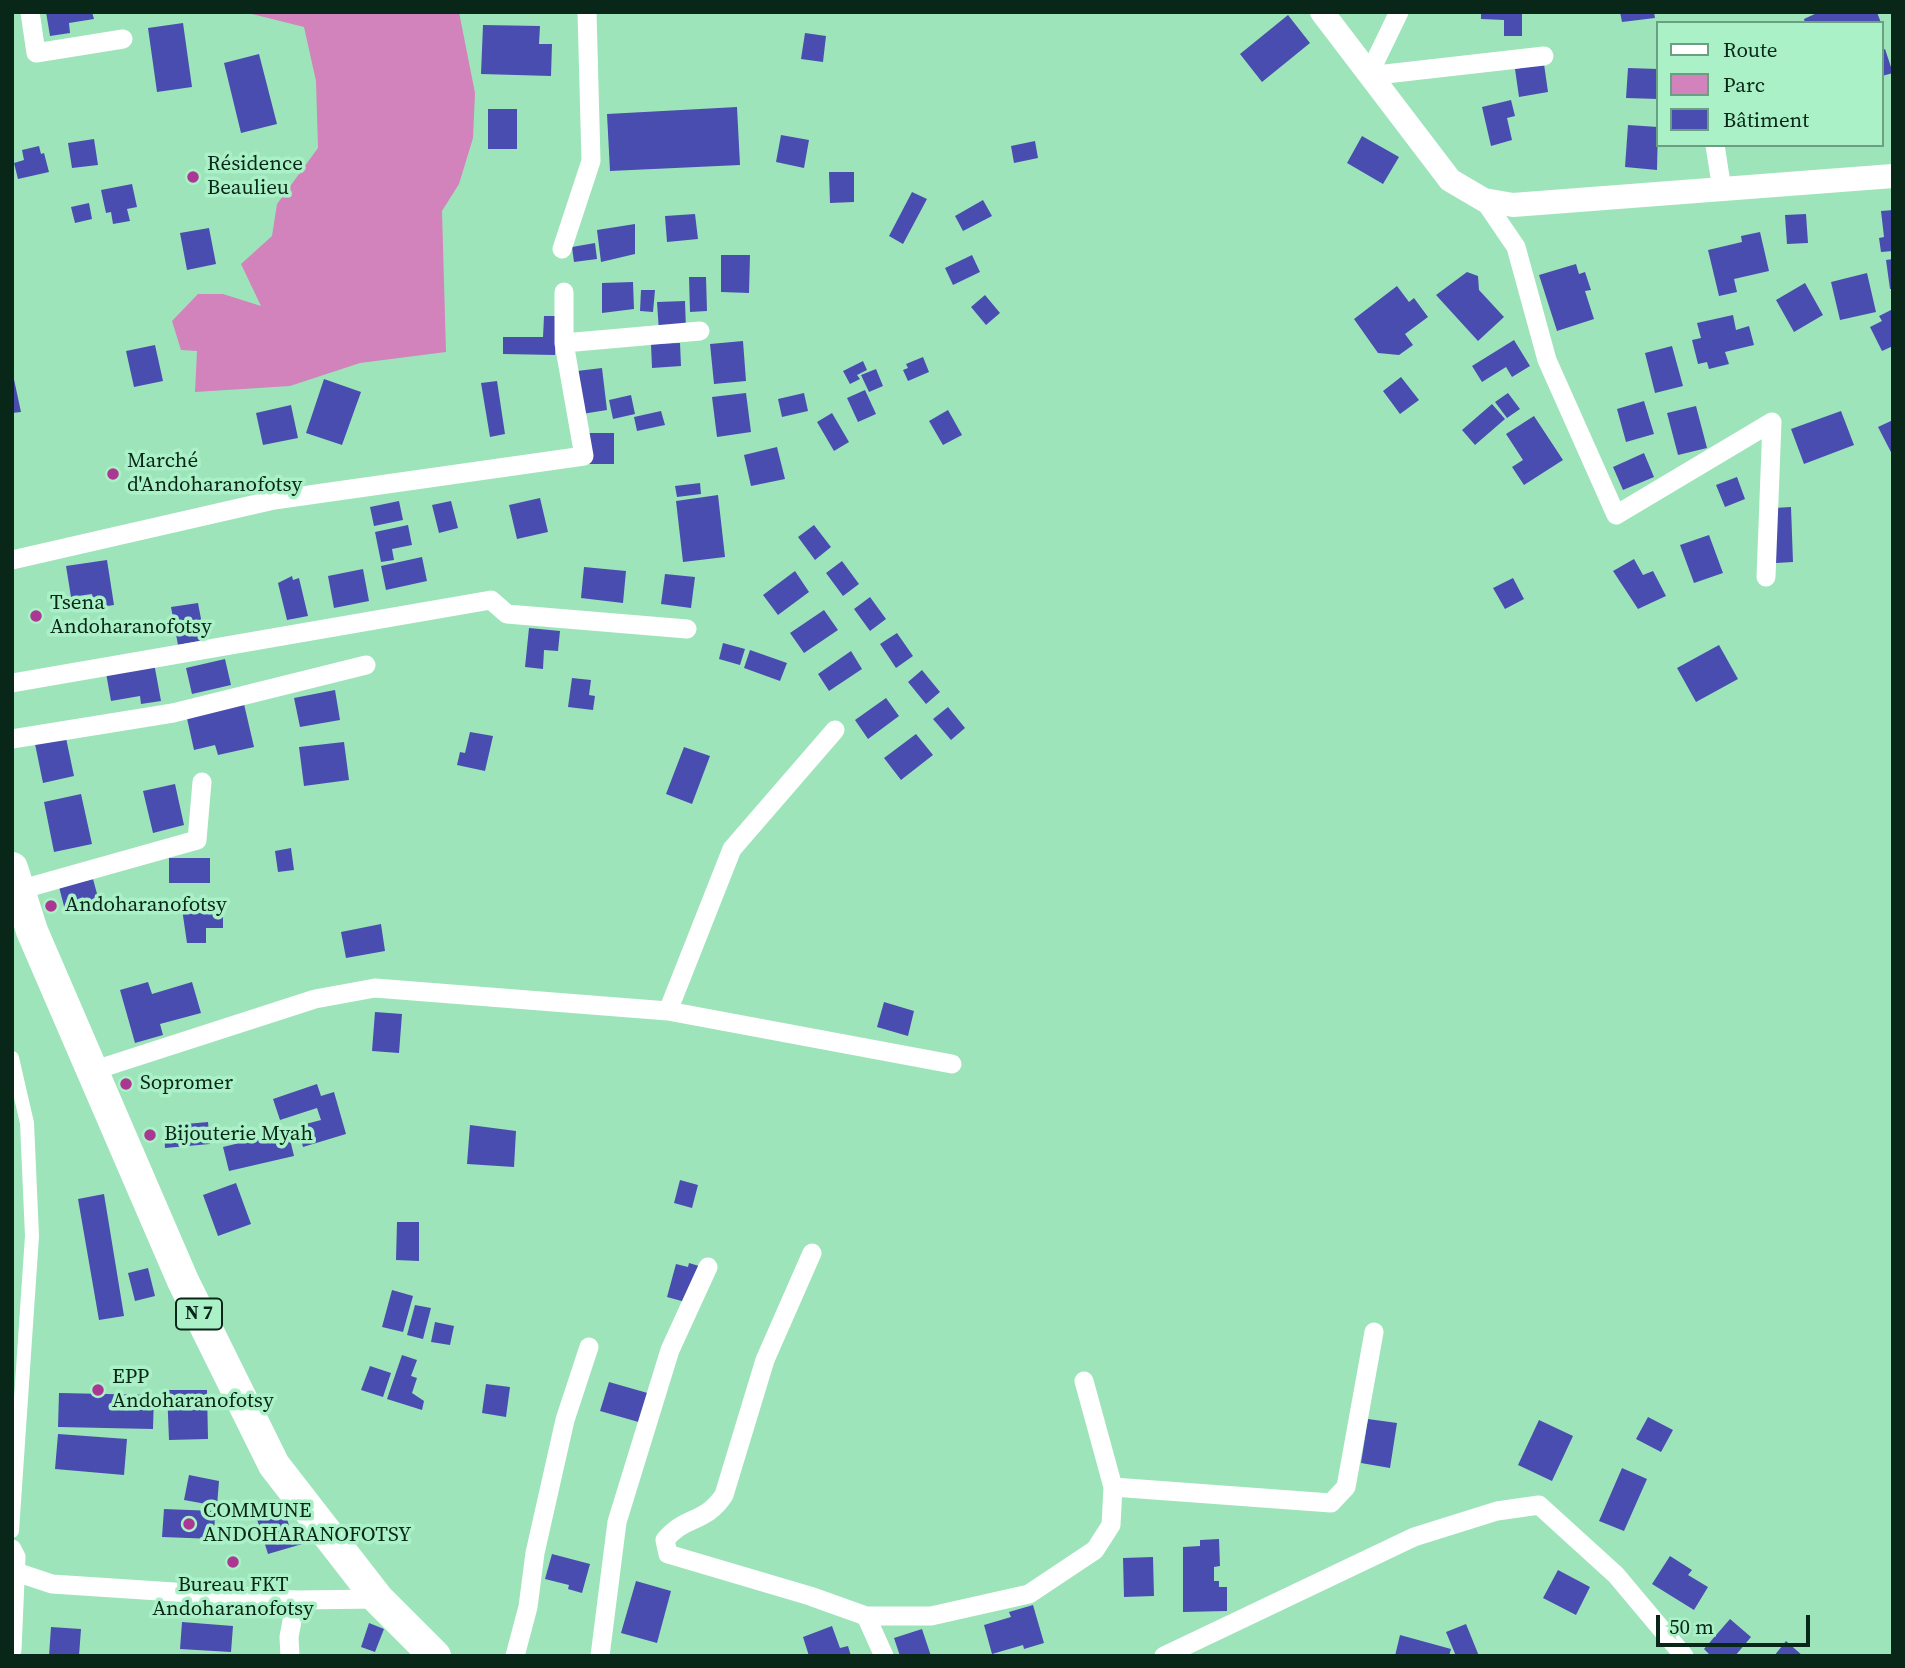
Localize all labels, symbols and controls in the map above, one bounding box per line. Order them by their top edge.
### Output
legend [1657,21,1884,147]
text: Route [1723,35,1778,64]
text: Parc [1723,70,1765,99]
text: Bâtiment [1723,105,1809,134]
place label: Résidence Beaulieu [207,152,303,202]
marker: Résidence Beaulieu [185,169,201,185]
place label: Marché d'Andoharanofotsy [127,449,302,499]
marker: Marché d'Andoharanofotsy [105,466,121,482]
place label: Tsena Andoharanofotsy [50,591,212,641]
marker: Tsena Andoharanofotsy [28,608,44,624]
place label: Andoharanofotsy [65,893,227,919]
marker: Andoharanofotsy [43,898,59,914]
place label: Sopromer [140,1071,233,1097]
marker: Sopromer [118,1076,134,1092]
place label: Bijouterie Myah [164,1122,313,1148]
marker: Bijouterie Myah [142,1127,158,1143]
road number: N 7 [176,1298,222,1330]
place label: EPP Andoharanofotsy [112,1365,274,1415]
marker: EPP Andoharanofotsy [90,1382,106,1398]
place label: COMMUNE ANDOHARANOFOTSY [203,1499,411,1549]
marker: COMMUNE ANDOHARANOFOTSY [181,1516,197,1532]
marker: Bureau FKT Andoharanofotsy [225,1554,241,1570]
place label: Bureau FKT Andoharanofotsy [152,1573,314,1623]
scale bar [1660,1602,1814,1646]
text: 50 m [1669,1612,1714,1641]

